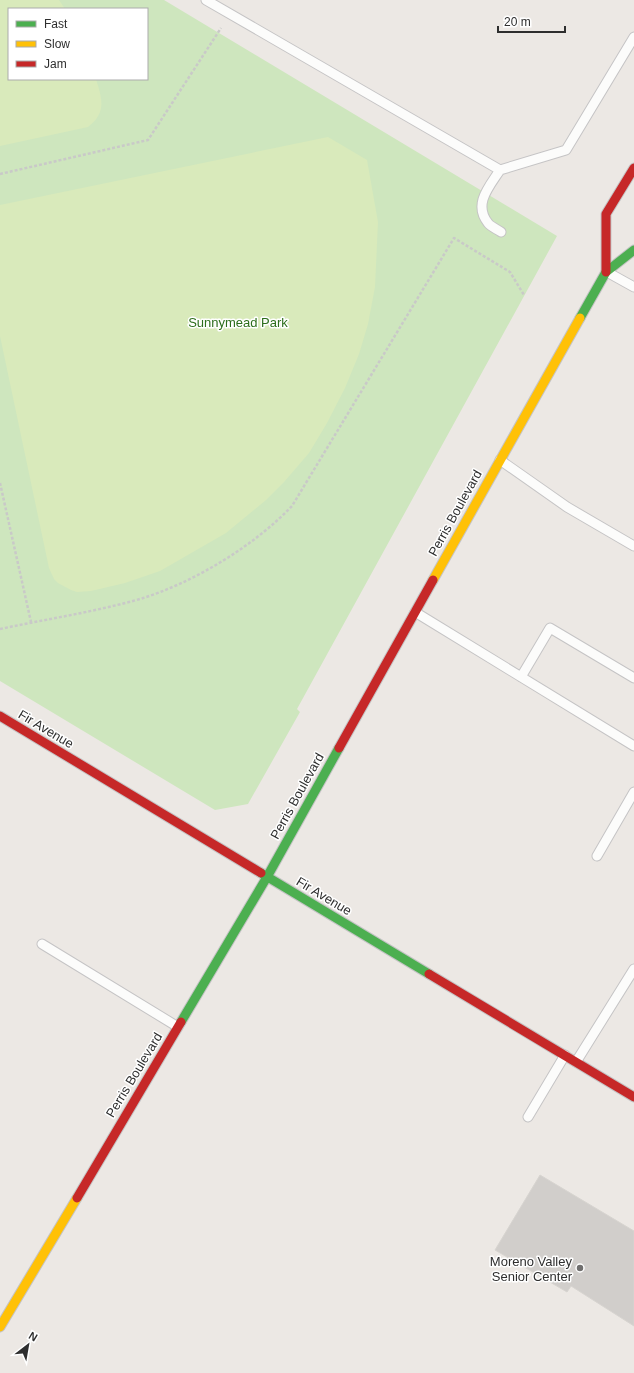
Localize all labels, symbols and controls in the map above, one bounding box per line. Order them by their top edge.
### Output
legend [8,8,148,80]
scale bar [498,8,565,34]
text: 20 m [504,15,531,29]
text: Fast [44,17,68,31]
text: Slow [44,37,70,51]
text: Jam [44,57,67,71]
park label: Sunnymead Park [188,315,288,330]
street label: Perris Boulevard [425,467,485,559]
street label: Fir Avenue [16,707,76,751]
street label: Perris Boulevard [267,750,327,842]
street label: Fir Avenue [294,874,354,918]
street label: Perris Boulevard [103,1030,165,1120]
place label: Moreno Valley Senior Center [490,1254,573,1284]
marker: Moreno Valley Senior Center [575,1263,585,1273]
north arrow [8,1325,48,1365]
text: N [27,1329,40,1344]

